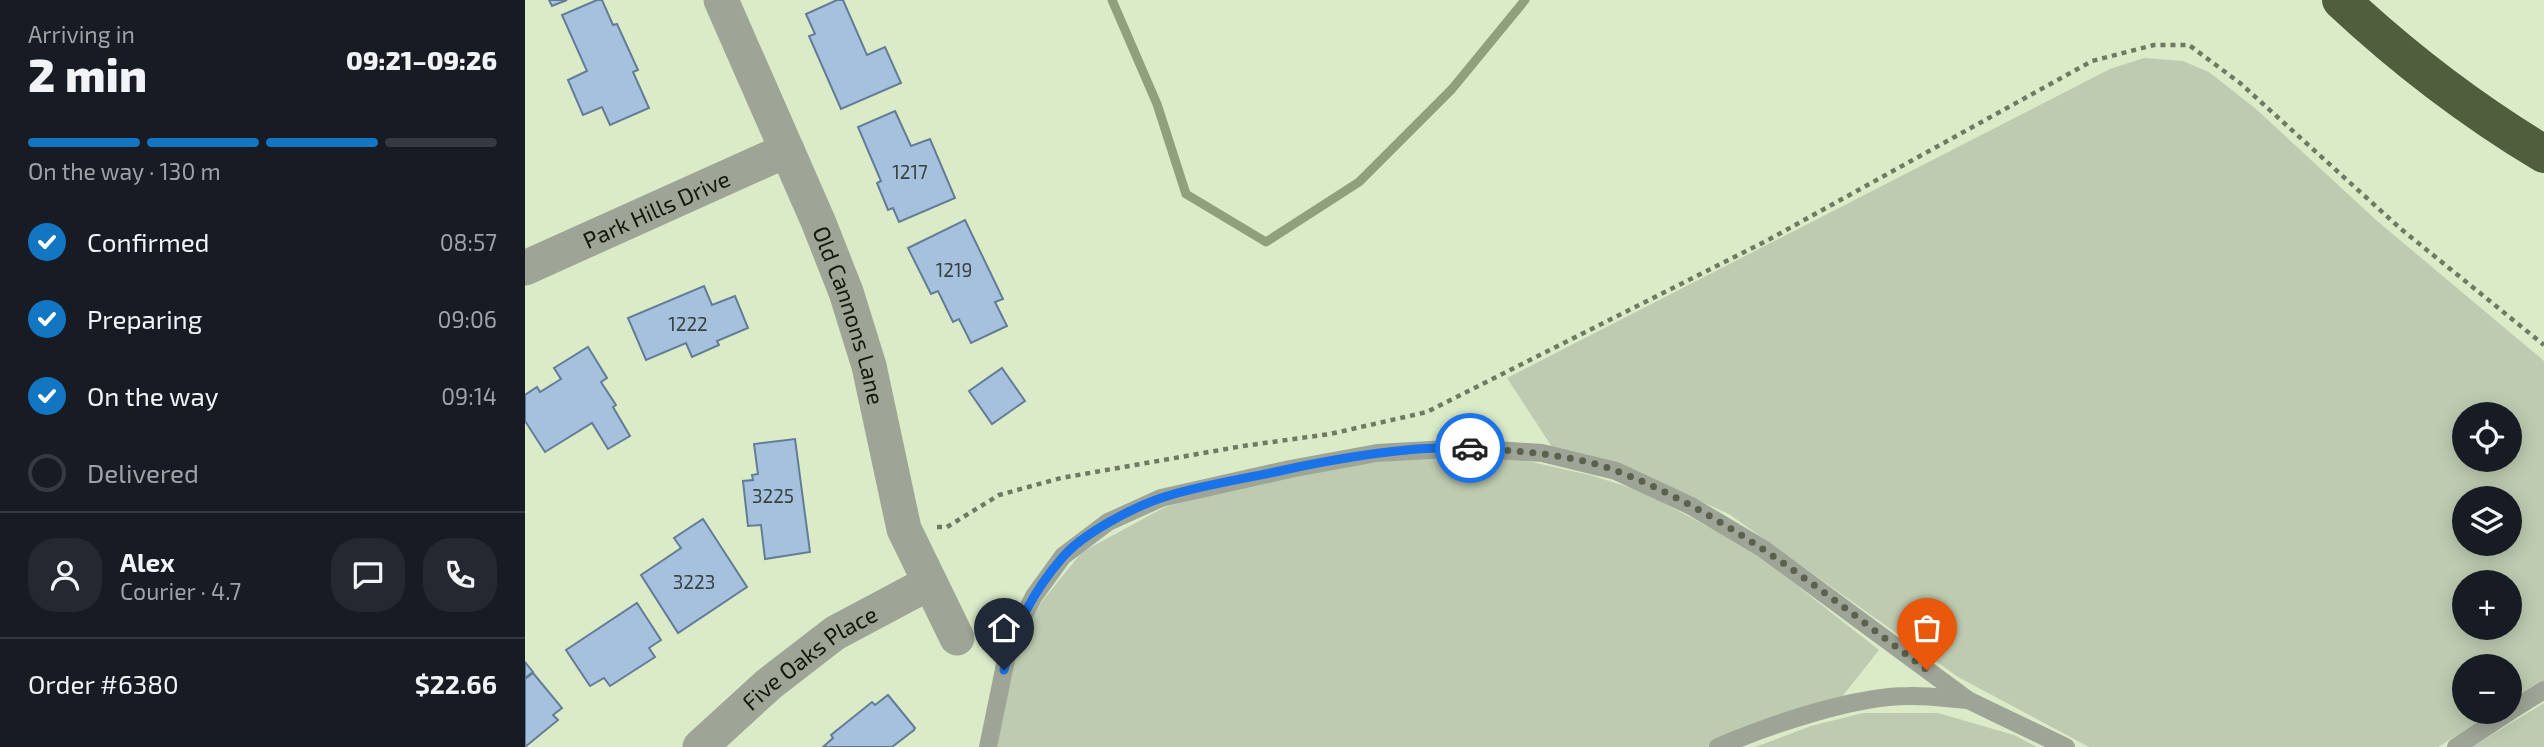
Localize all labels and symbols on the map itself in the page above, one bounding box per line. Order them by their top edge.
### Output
house number: 1217 [892,160,928,183]
street label: Park Hills Drive [578,164,734,254]
street label: Old Cannons Lane [807,222,891,407]
house number: 1219 [936,258,972,281]
house number: 1222 [668,312,708,335]
courier [1435,413,1505,483]
house number: 3225 [752,484,794,507]
house number: 3223 [673,570,715,593]
pin [974,598,1034,670]
pin [1897,598,1957,670]
street label: Five Oaks Place [736,599,882,716]

